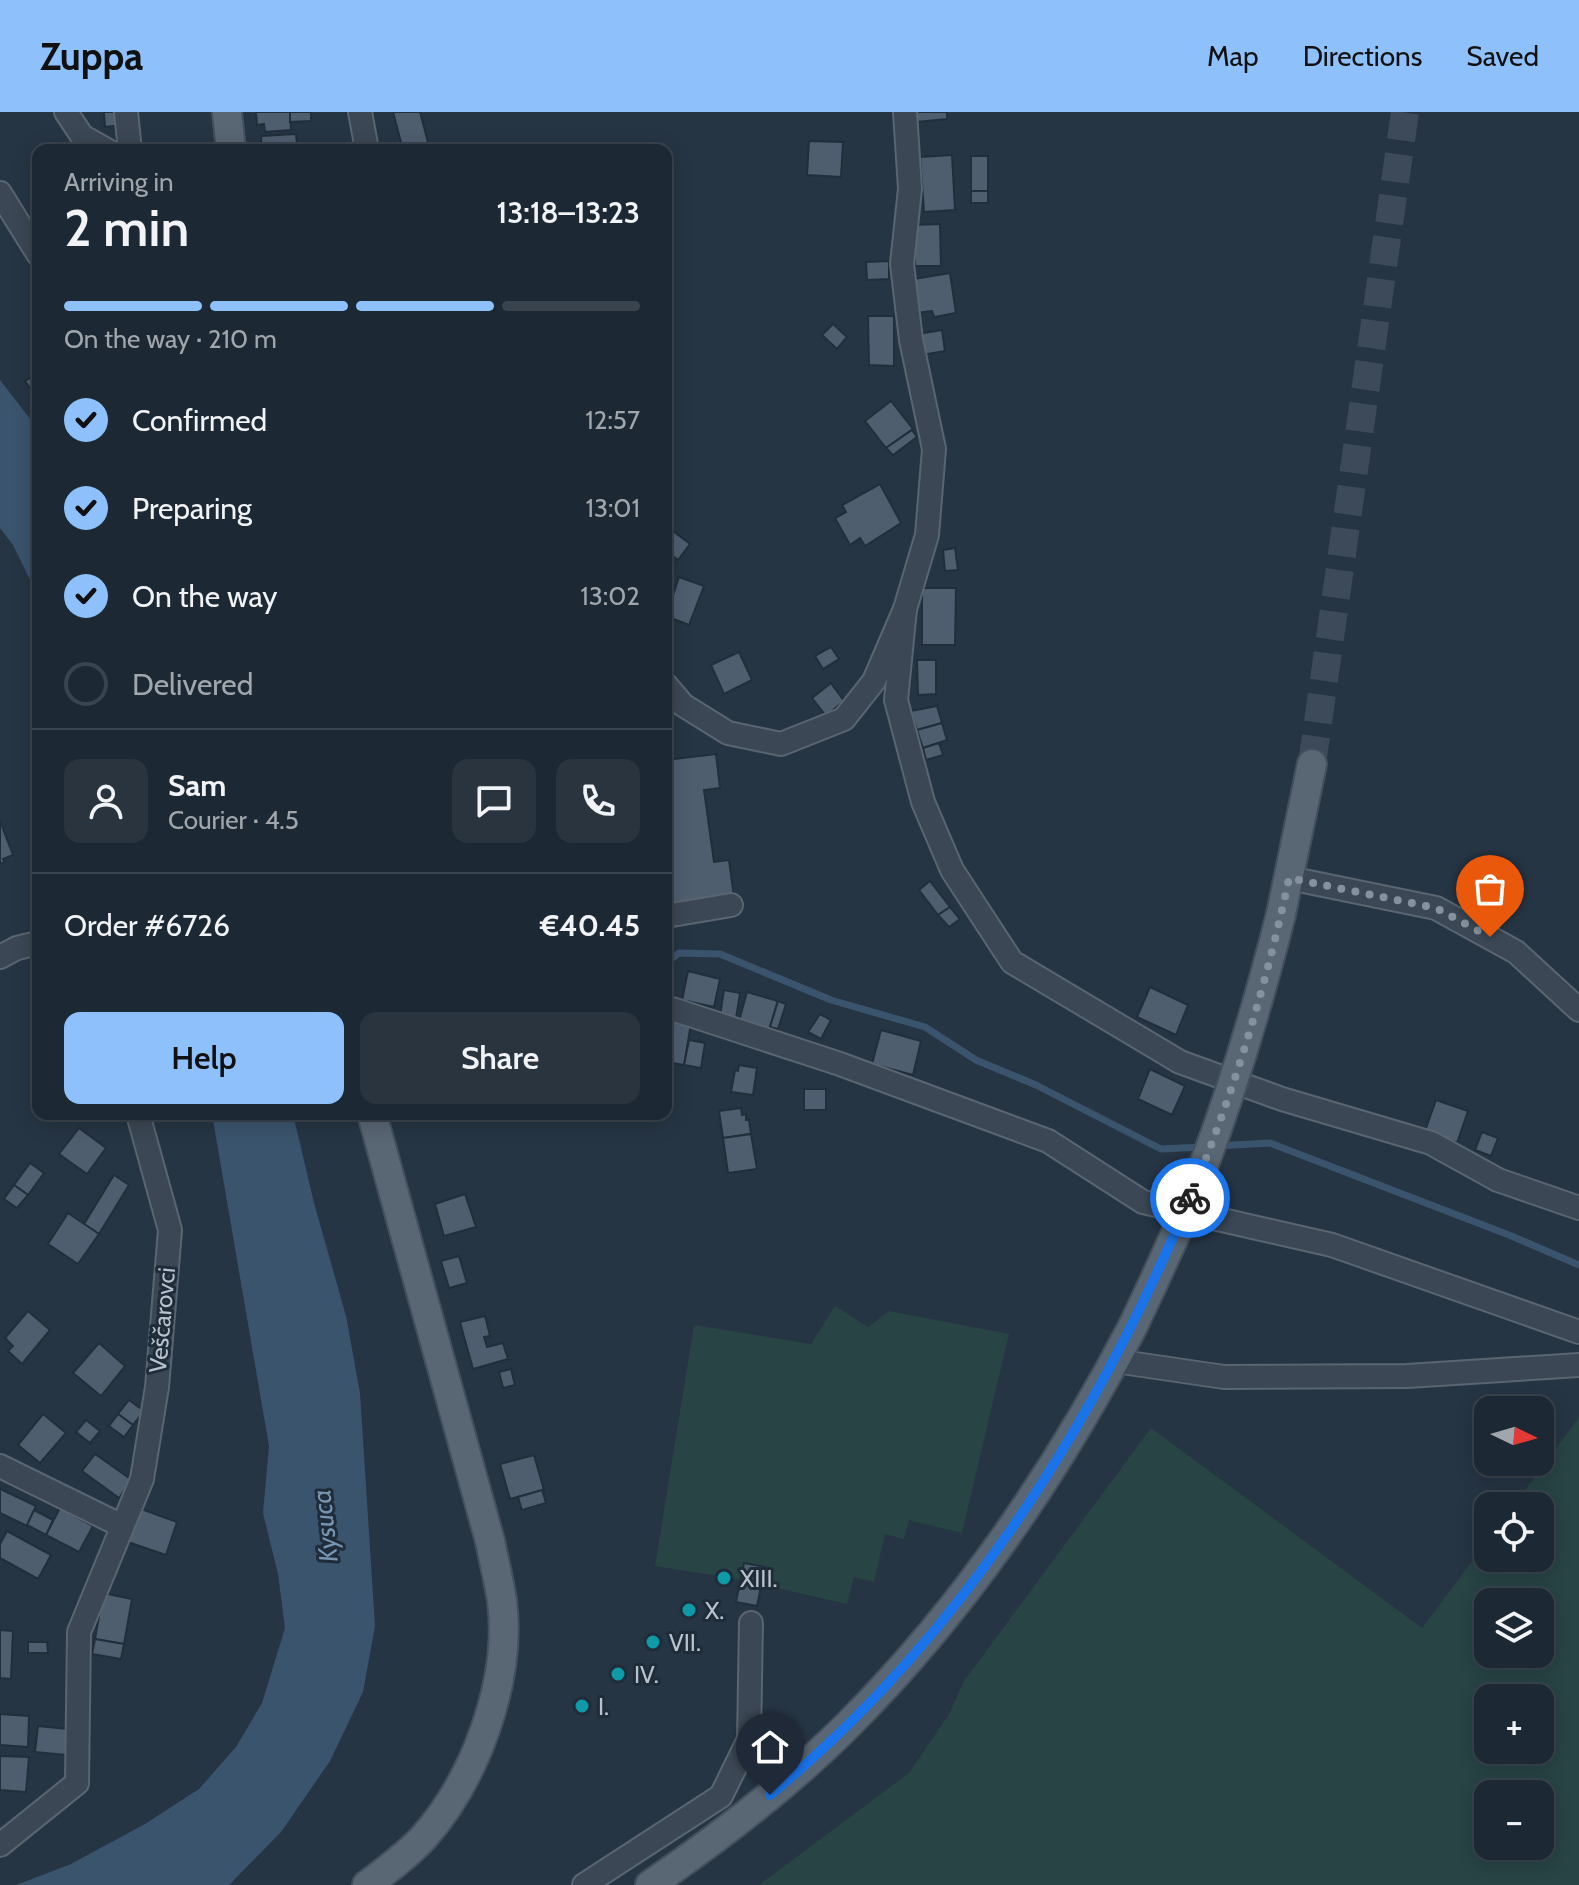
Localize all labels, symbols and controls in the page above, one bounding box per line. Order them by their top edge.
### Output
text: Zuppa [40,33,143,80]
text: Map [1207,39,1259,73]
text: Directions [1303,39,1422,73]
text: Saved [1466,39,1539,73]
text: Arriving in [64,166,174,198]
text: 13:18–13:23 [497,194,640,231]
text: 2 min [64,196,189,259]
text: On the way · 210 m [64,323,277,355]
icon: check [64,398,108,442]
text: Confirmed [132,402,267,439]
text: 12:57 [585,404,640,436]
icon: check [64,486,108,530]
text: Preparing [132,490,252,527]
text: 13:01 [585,492,640,524]
icon: check [64,574,108,618]
text: On the way [132,578,277,615]
text: 13:02 [580,580,640,612]
text: Delivered [132,666,253,703]
button: person [64,759,148,843]
button: chat [452,759,536,843]
button: phone [556,759,640,843]
text: Sam [168,767,226,804]
text: Courier · 4.5 [168,804,299,836]
pin [1456,855,1524,937]
icon: bag [1468,867,1512,911]
text: Order #6726 [64,907,230,944]
text: €40.45 [540,907,640,944]
button: Help [64,1012,344,1104]
button: Share [360,1012,640,1104]
courier [1150,1158,1230,1238]
icon: bike [1168,1176,1212,1220]
street label: Veščarovci [143,1266,181,1374]
north arrow [1474,1396,1554,1476]
map controls [1474,1396,1554,1860]
water label: Kysuca [305,1488,345,1564]
button: locate [1474,1492,1554,1572]
place label: XIII. [740,1564,778,1593]
marker: XIII. [715,1569,733,1587]
button: layers [1474,1588,1554,1668]
place label: X. [705,1596,724,1625]
marker: X. [680,1601,698,1619]
place label: VII. [669,1628,701,1657]
marker: VII. [644,1633,662,1651]
place label: IV. [634,1660,659,1689]
marker: IV. [609,1665,627,1683]
button: + [1474,1684,1554,1764]
place label: I. [598,1692,609,1721]
marker: I. [573,1697,591,1715]
pin [736,1713,804,1795]
icon: home [748,1725,792,1769]
button: − [1474,1780,1554,1860]

